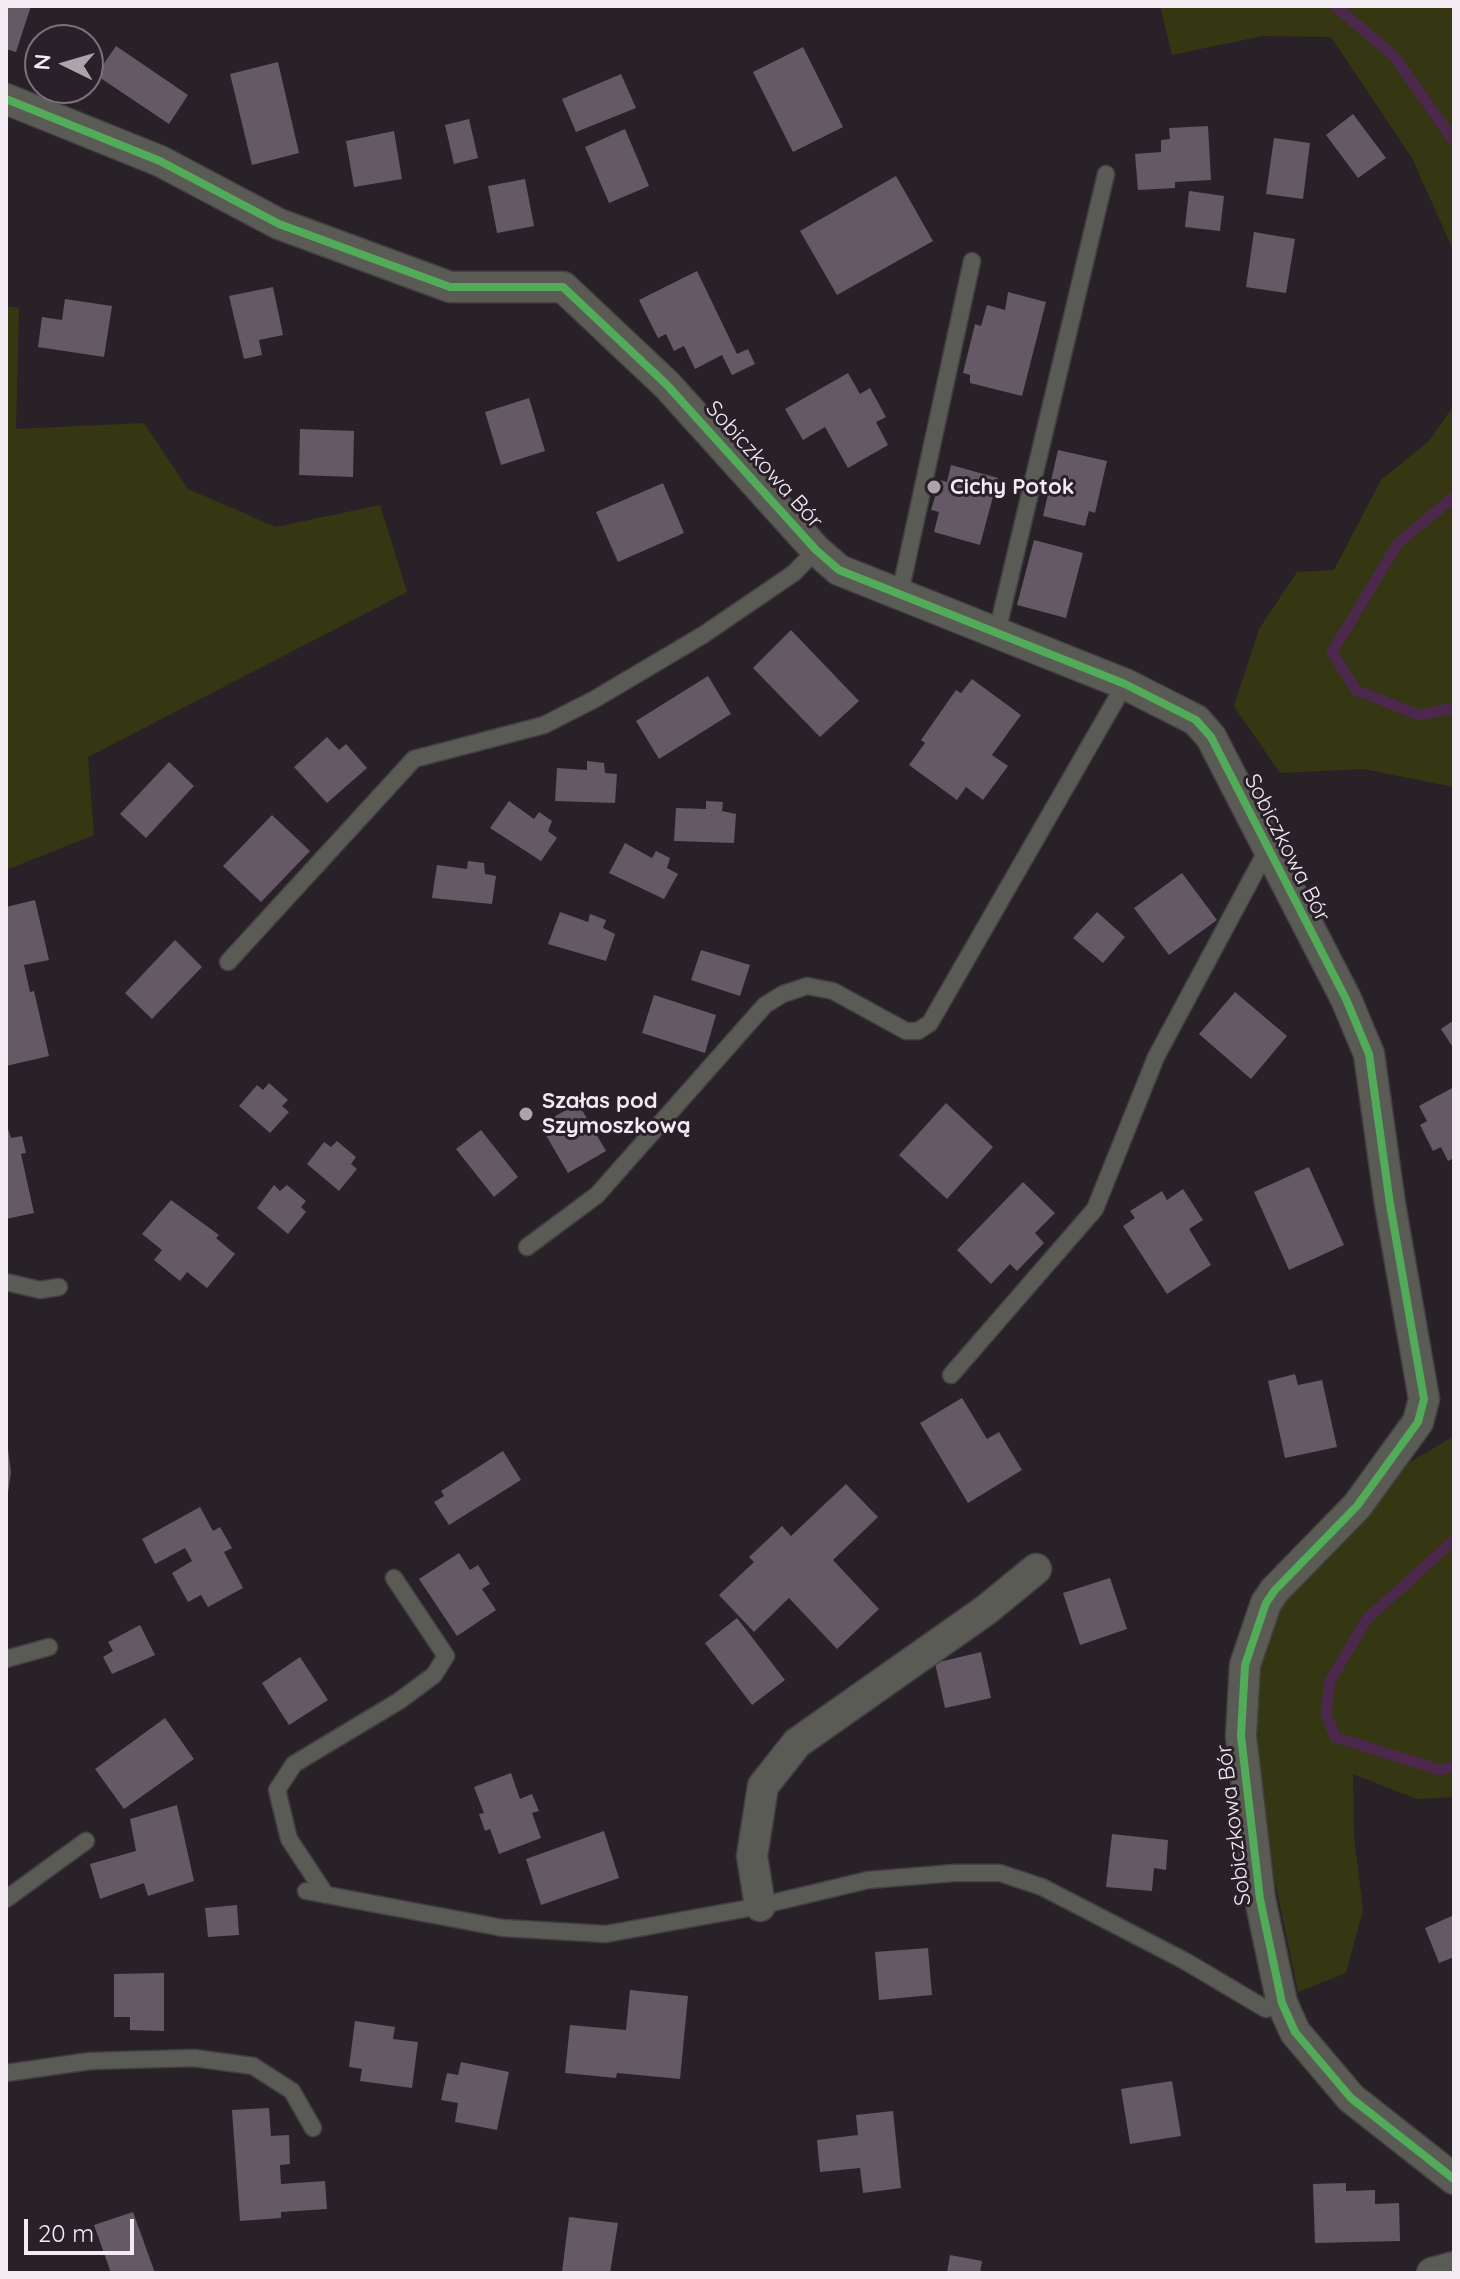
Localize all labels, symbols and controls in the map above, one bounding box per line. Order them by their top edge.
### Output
north arrow [24,24,104,104]
text: N [27,53,57,71]
street label: Sobiczkowa Bór [700,396,828,534]
place label: Cichy Potok [950,474,1074,500]
marker: Cichy Potok [925,478,943,496]
street label: Sobiczkowa Bór [1238,770,1336,926]
place label: Szałas pod Szymoszkową [542,1088,691,1140]
marker: Szałas pod Szymoszkową [517,1105,535,1123]
street label: Sobiczkowa Bór [1211,1743,1257,1907]
scale bar [28,2203,138,2253]
text: 20 m [38,2218,94,2248]

